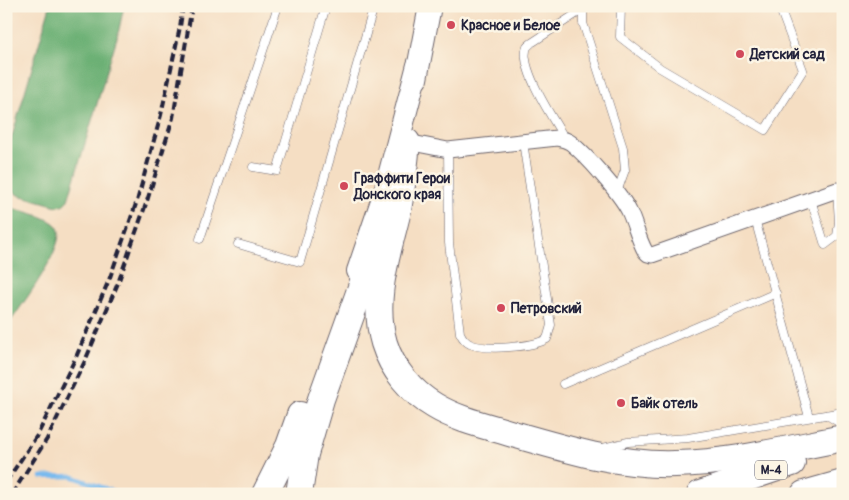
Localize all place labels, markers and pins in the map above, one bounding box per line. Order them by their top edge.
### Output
place label: Красное и Белое [461,17,561,34]
marker: Красное и Белое [445,19,457,31]
place label: Детский сад [749,46,825,63]
marker: Детский сад [734,48,746,60]
place label: Граффити Герои Донского края [353,170,451,203]
marker: Граффити Герои Донского края [338,180,350,192]
place label: Петровский [511,300,582,317]
marker: Петровский [495,302,507,314]
place label: Байк отель [631,395,698,412]
marker: Байк отель [615,397,627,409]

